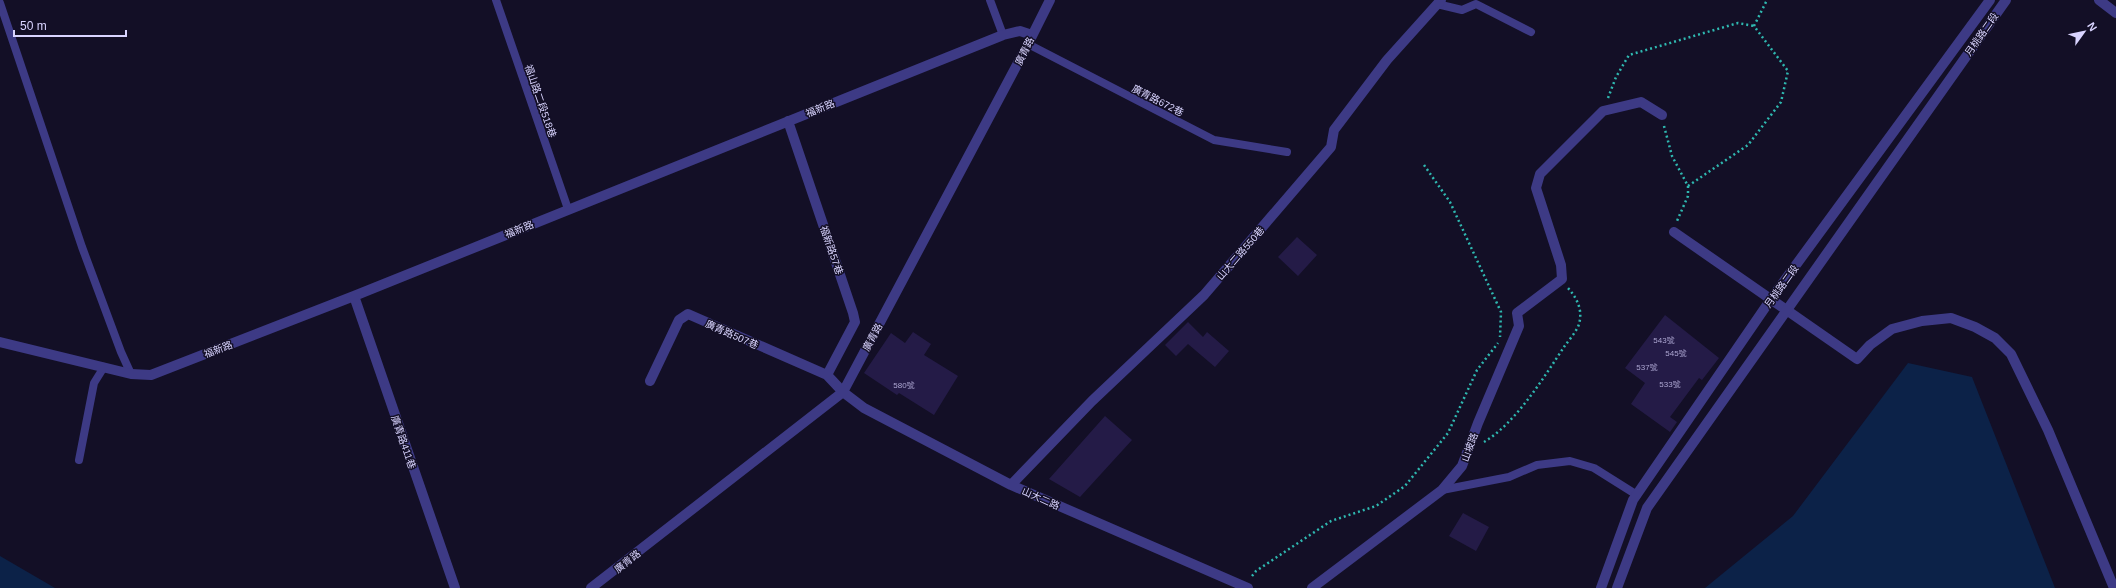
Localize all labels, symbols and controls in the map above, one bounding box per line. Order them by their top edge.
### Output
street label: 月桃路二段 [1963,11,2000,58]
scale bar [14,12,126,38]
north arrow [2064,12,2104,52]
text: 50 m [20,19,47,33]
text: N [2085,20,2100,33]
street label: 廣青路 [1013,35,1036,67]
street label: 福山路二段518巷 [523,63,558,139]
street label: 廣青路672巷 [1130,83,1186,118]
street label: 福新路 [804,98,836,119]
street label: 福新路 [503,219,535,240]
street label: 福新路57巷 [818,224,845,276]
street label: 山大二路550巷 [1214,225,1266,282]
street label: 月桃路二段 [1762,263,1801,310]
street label: 廣青路507巷 [704,318,760,351]
street label: 廣青路 [861,321,884,353]
house number: 543號 [1653,336,1675,345]
street label: 福新路 [202,339,234,360]
house number: 545號 [1665,349,1687,358]
house number: 537號 [1636,363,1658,372]
house number: 533號 [1659,380,1681,389]
house number: 580號 [893,381,915,390]
street label: 廣青路411巷 [389,414,418,470]
street label: 山坡路 [1459,431,1480,463]
street label: 山大二路 [1020,485,1061,512]
street label: 廣青路 [612,548,643,575]

